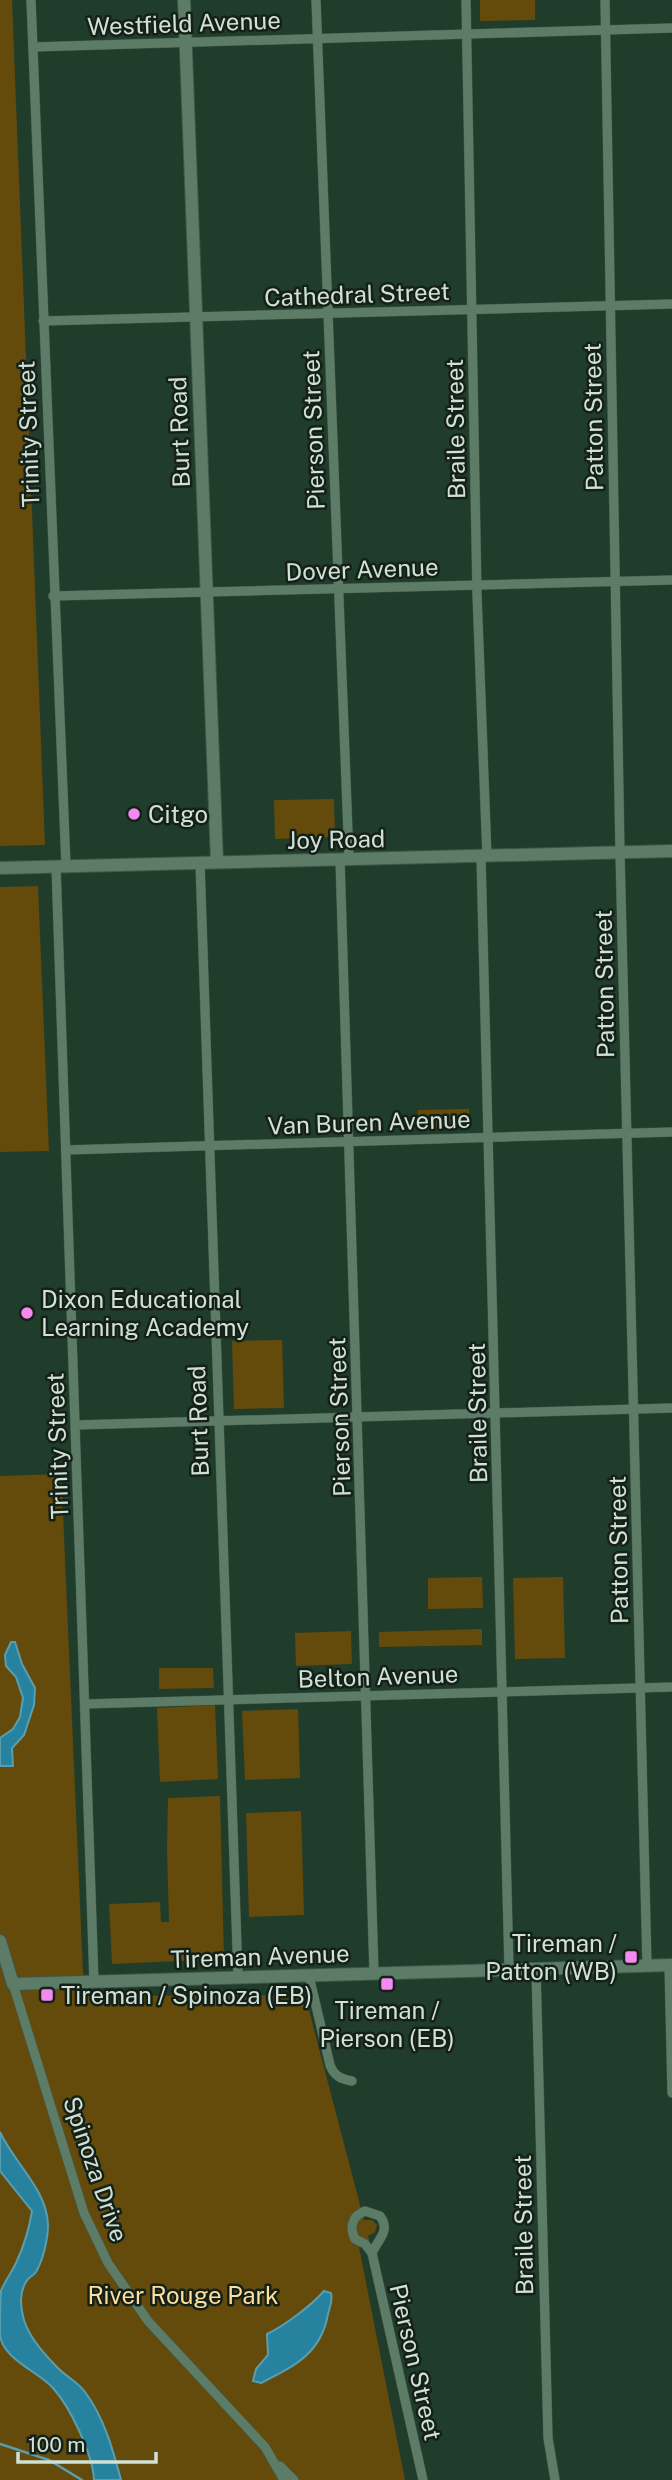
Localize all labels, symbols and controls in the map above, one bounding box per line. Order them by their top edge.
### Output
street label: Westfield Avenue [87,6,281,40]
street label: Cathedral Street [264,277,450,311]
street label: Patton Street [578,343,608,491]
street label: Pierson Street [296,350,330,510]
street label: Braile Street [440,359,470,499]
street label: Trinity Street [11,360,45,508]
street label: Burt Road [163,376,195,488]
street label: Dover Avenue [285,552,439,586]
place label: Citgo [148,800,208,828]
marker: Citgo [126,806,142,822]
street label: Joy Road [287,824,385,854]
street label: Patton Street [589,910,619,1058]
street label: Van Buren Avenue [267,1104,471,1140]
place label: Dixon Educational Learning Academy [41,1285,249,1341]
marker: Dixon Educational Learning Academy [19,1305,35,1321]
street label: Pierson Street [322,1337,356,1497]
street label: Braile Street [462,1343,492,1483]
street label: Burt Road [182,1365,214,1477]
street label: Trinity Street [40,1372,74,1520]
street label: Patton Street [603,1476,633,1624]
street label: Belton Avenue [297,1659,459,1693]
place label: Tireman / Patton (WB) [485,1929,618,1985]
street label: Tireman Avenue [170,1939,350,1973]
marker: Tireman / Patton (WB) [623,1949,639,1965]
marker: Tireman / Pierson (EB) [379,1976,395,1992]
place label: Tireman / Spinoza (EB) [61,1981,312,2009]
marker: Tireman / Spinoza (EB) [39,1987,55,2003]
place label: Tireman / Pierson (EB) [319,1996,455,2052]
street label: Spinoza Drive [58,2093,134,2245]
street label: Braile Street [508,2155,538,2295]
park label: River Rouge Park [88,2281,278,2309]
street label: Pierson Street [384,2281,448,2443]
scale bar [18,2420,156,2464]
text: 100 m [28,2432,85,2457]

